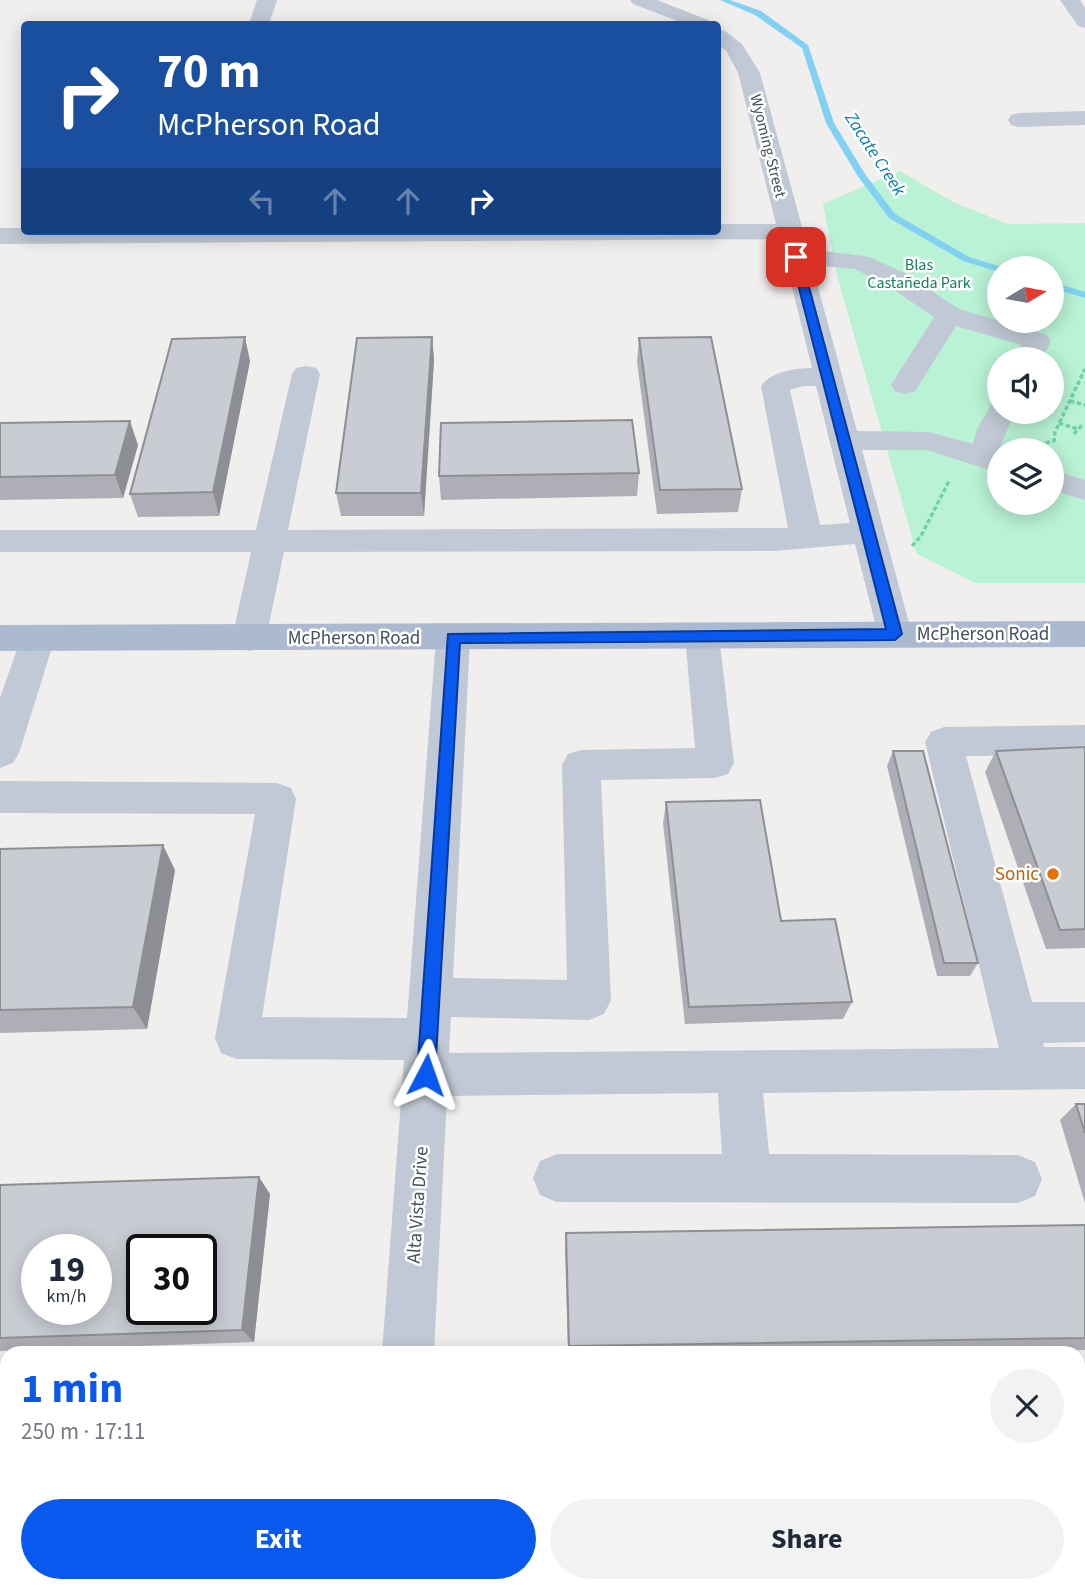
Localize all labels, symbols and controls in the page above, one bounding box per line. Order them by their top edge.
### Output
text: 70 m [157,37,261,107]
icon: right [42,49,133,140]
street label: Wyoming Street [745,92,792,201]
text: McPherson Road [157,102,381,148]
water label: Zacate Creek [838,106,912,201]
icon: left [243,182,281,220]
icon: ahead [316,182,354,220]
icon: ahead [389,182,427,220]
icon: right [462,182,500,220]
pin [766,227,826,287]
icon: arrive [777,238,815,276]
park label: Blas Castañeda Park [867,254,971,294]
north arrow [987,256,1064,332]
map controls [987,256,1064,515]
button: sound [987,347,1064,424]
button: layers [987,438,1064,515]
street label: McPherson Road [917,621,1049,648]
street label: McPherson Road [288,625,420,652]
place label: Sonic [995,861,1039,888]
marker: Sonic [1045,866,1061,882]
position arrow [389,1038,463,1112]
street label: Alta Vista Drive [400,1146,436,1264]
speed limit sign: 30 [126,1234,217,1325]
text: 19 [48,1245,85,1295]
text: km/h [47,1284,86,1309]
text: 1 min [21,1359,123,1419]
button: close [990,1369,1064,1443]
text: 250 m · 17:11 [21,1415,145,1448]
button: Exit [21,1499,536,1579]
button: Share [550,1499,1064,1579]

